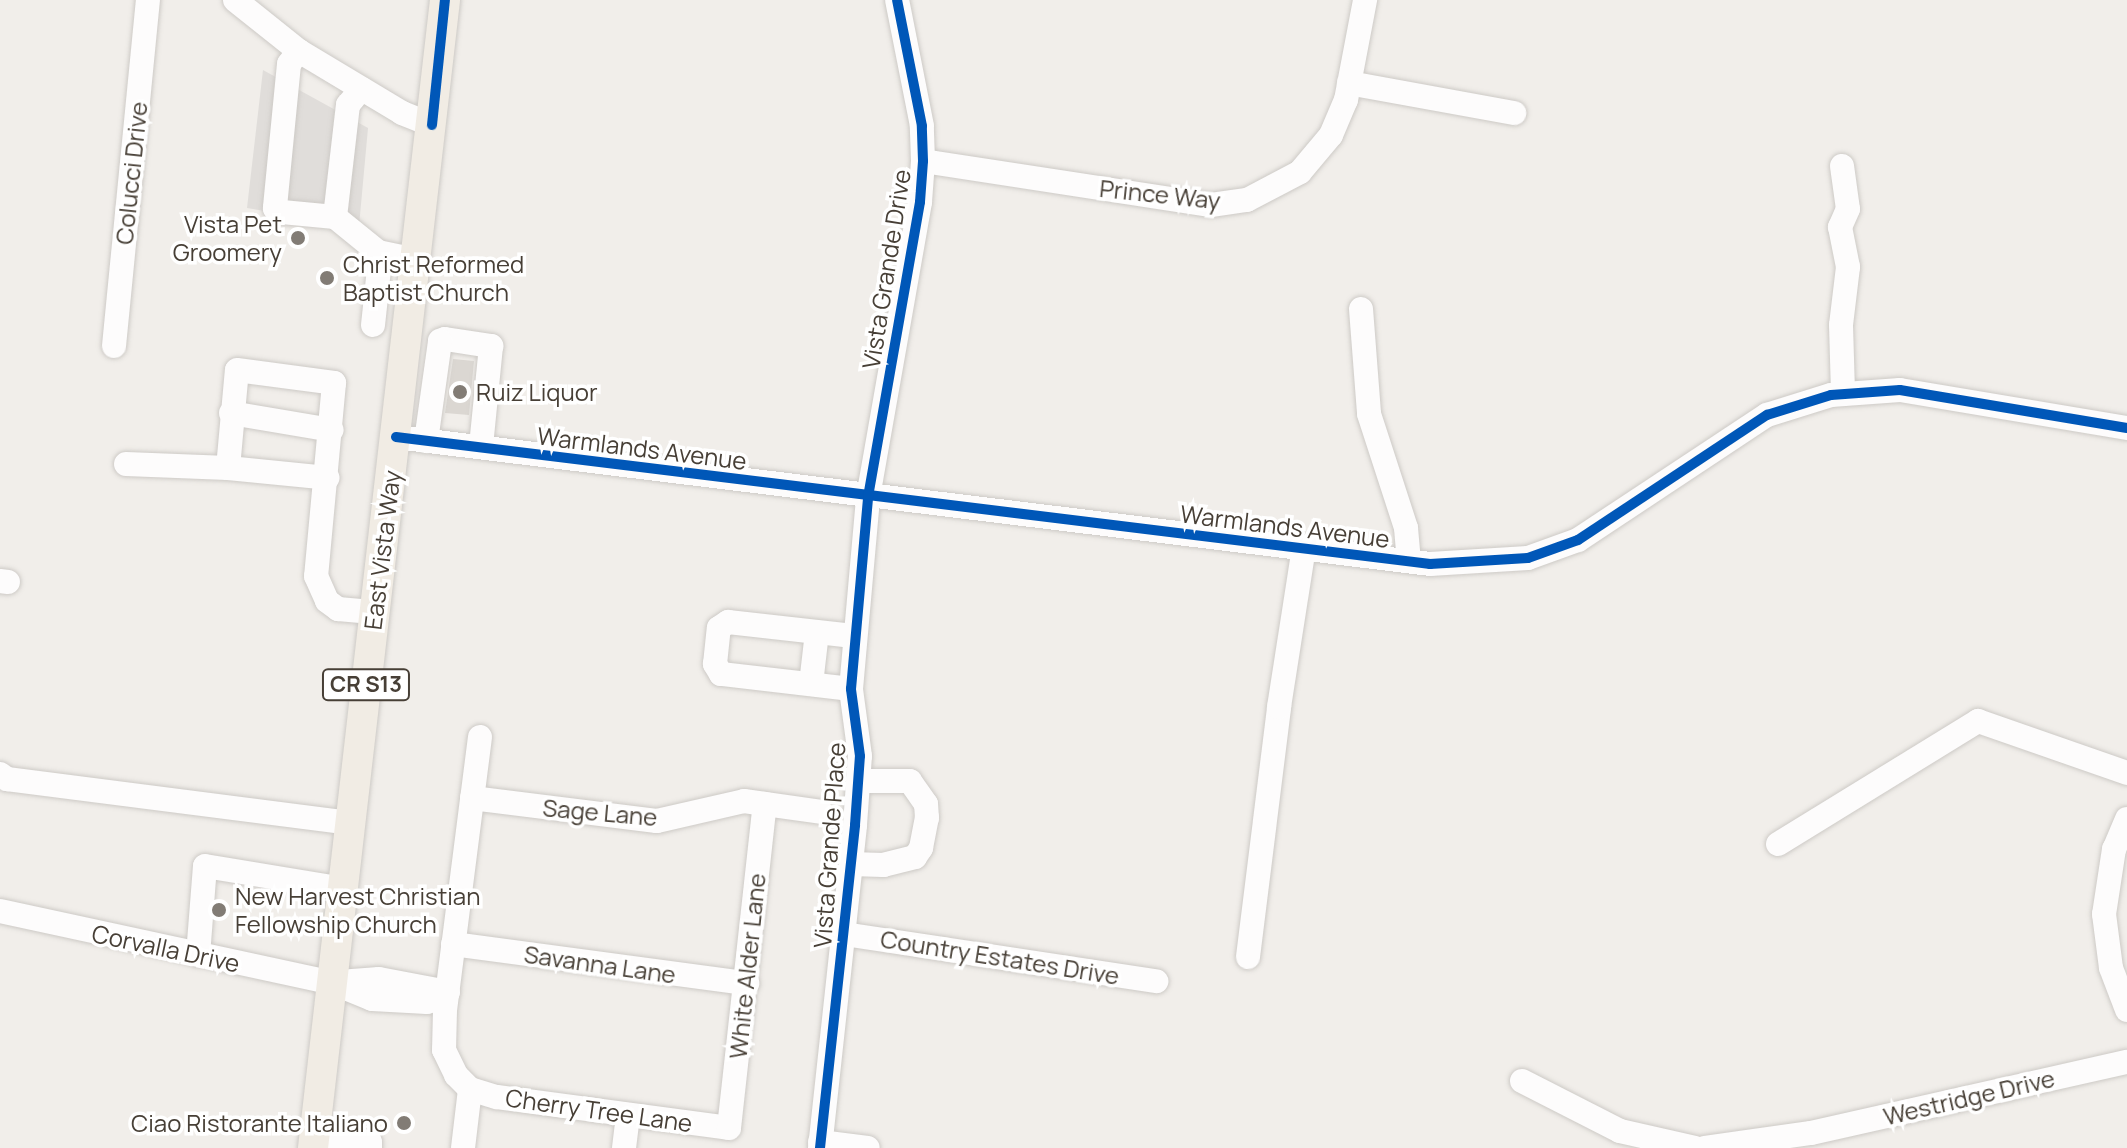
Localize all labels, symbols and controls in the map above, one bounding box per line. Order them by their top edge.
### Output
street label: Colucci Drive [109,100,153,246]
street label: Vista Grande Drive [856,167,916,371]
street label: Prince Way [1098,173,1222,215]
place label: Vista Pet Groomery [173,210,282,266]
marker: Vista Pet Groomery [289,229,307,247]
place label: Christ Reformed Baptist Church [343,250,524,306]
marker: Christ Reformed Baptist Church [318,269,336,287]
place label: Ruiz Liquor [476,378,598,406]
marker: Ruiz Liquor [451,383,469,401]
street label: Warmlands Avenue [536,421,748,475]
street label: East Vista Way [358,469,406,631]
street label: Warmlands Avenue [1179,499,1391,553]
road number: CR S13 [320,667,412,703]
street label: Vista Grande Place [807,741,851,949]
street label: Sage Lane [541,793,659,831]
street label: White Alder Lane [723,872,771,1060]
place label: New Harvest Christian Fellowship Church [235,882,480,938]
marker: New Harvest Christian Fellowship Church [210,901,228,919]
street label: Corvalla Drive [90,918,242,978]
street label: Country Estates Drive [879,924,1121,990]
street label: Savanna Lane [522,939,678,989]
street label: Westridge Drive [1881,1063,2057,1131]
street label: Cherry Tree Lane [504,1083,694,1137]
place label: Ciao Ristorante Italiano [131,1109,388,1137]
marker: Ciao Ristorante Italiano [395,1114,413,1132]

